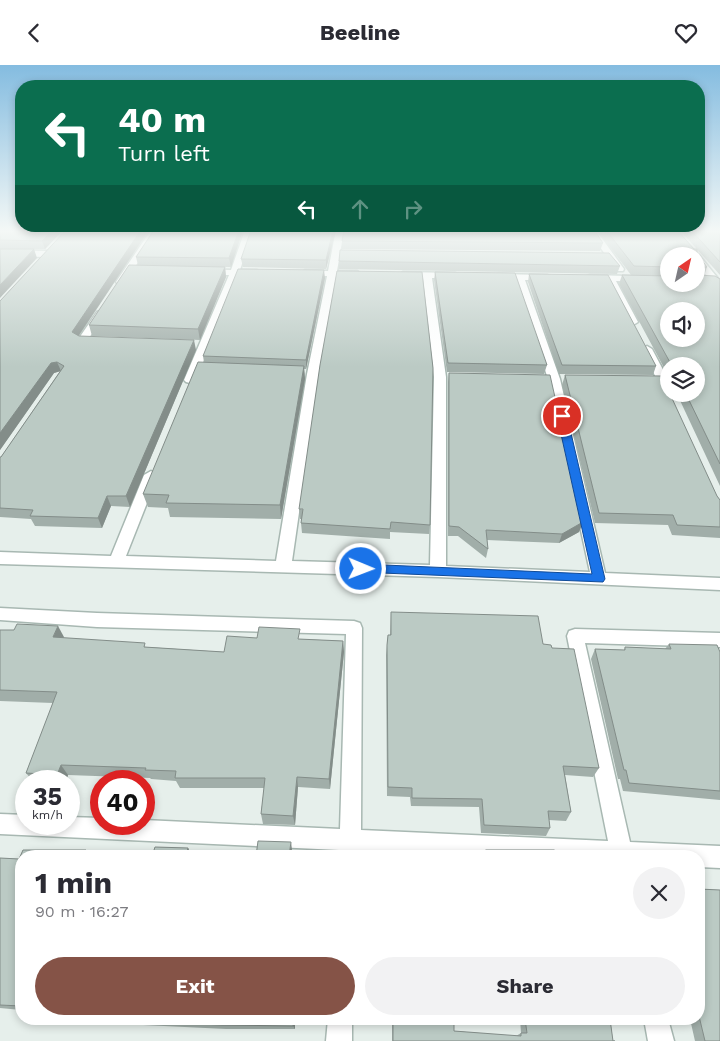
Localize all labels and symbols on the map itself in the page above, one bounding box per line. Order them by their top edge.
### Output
north arrow [660,247,705,293]
pin [541,395,583,437]
position arrow [334,542,386,594]
speed limit sign: 40 [90,770,155,835]

